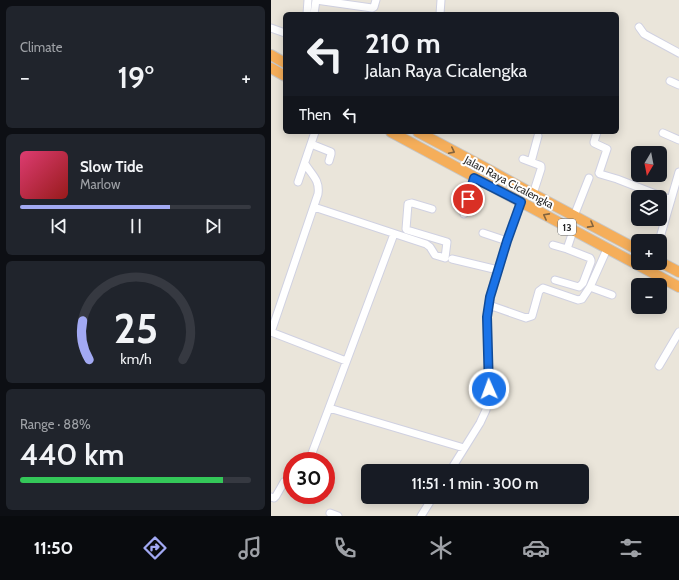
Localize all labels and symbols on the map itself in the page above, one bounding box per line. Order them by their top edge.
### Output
one-way arrow [448,146,455,153]
north arrow [631,146,667,182]
street label: Jalan Raya Cicalengka [461,152,557,212]
pin [451,182,485,216]
one-way arrow [543,213,550,221]
road number: 13 [558,219,576,235]
one-way arrow [587,221,594,228]
position arrow [468,368,510,410]
speed limit sign: 30 [283,452,335,504]

